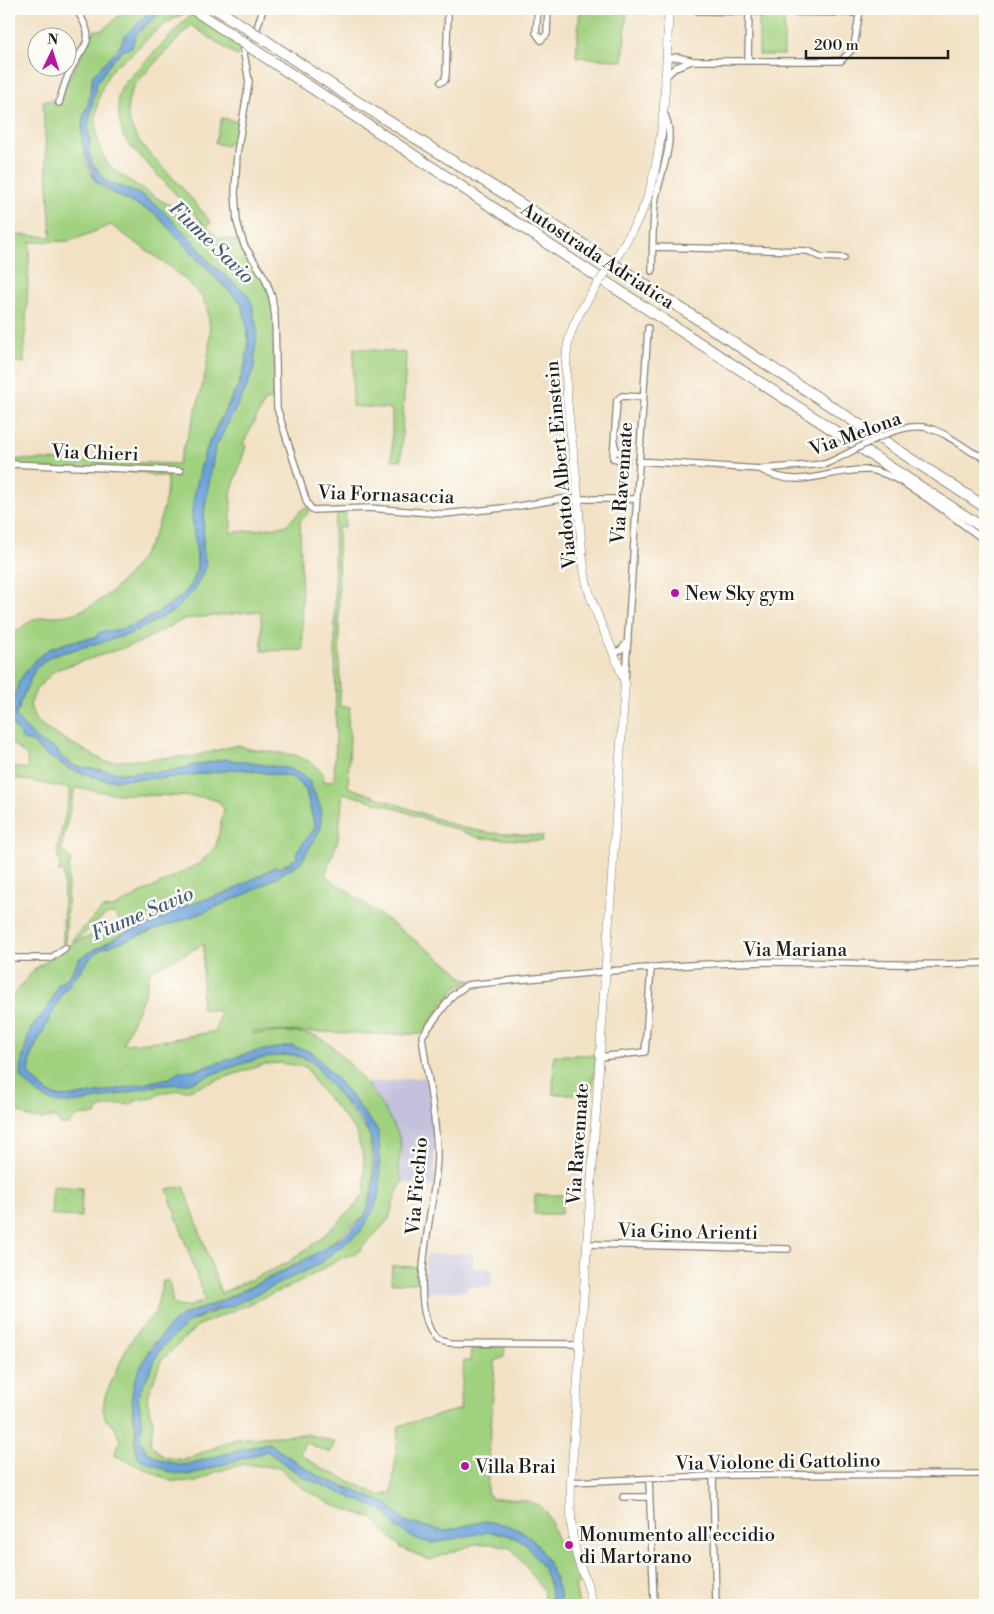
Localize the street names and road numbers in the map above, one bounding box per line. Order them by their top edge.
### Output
street label: Autostrada Adriatica [515,197,679,315]
street label: Viadotto Albert Einstein [540,360,582,571]
street label: Via Melona [805,406,905,462]
street label: Via Ravennate [606,421,638,546]
street label: Via Chieri [50,439,139,467]
street label: Via Fornasaccia [316,481,455,509]
street label: Via Mariana [742,938,847,962]
street label: Via Ravennate [562,1082,594,1207]
street label: Via Ficchio [401,1136,433,1237]
street label: Via Gino Arienti [617,1219,758,1245]
street label: Via Violone di Gattolino [674,1448,881,1476]

